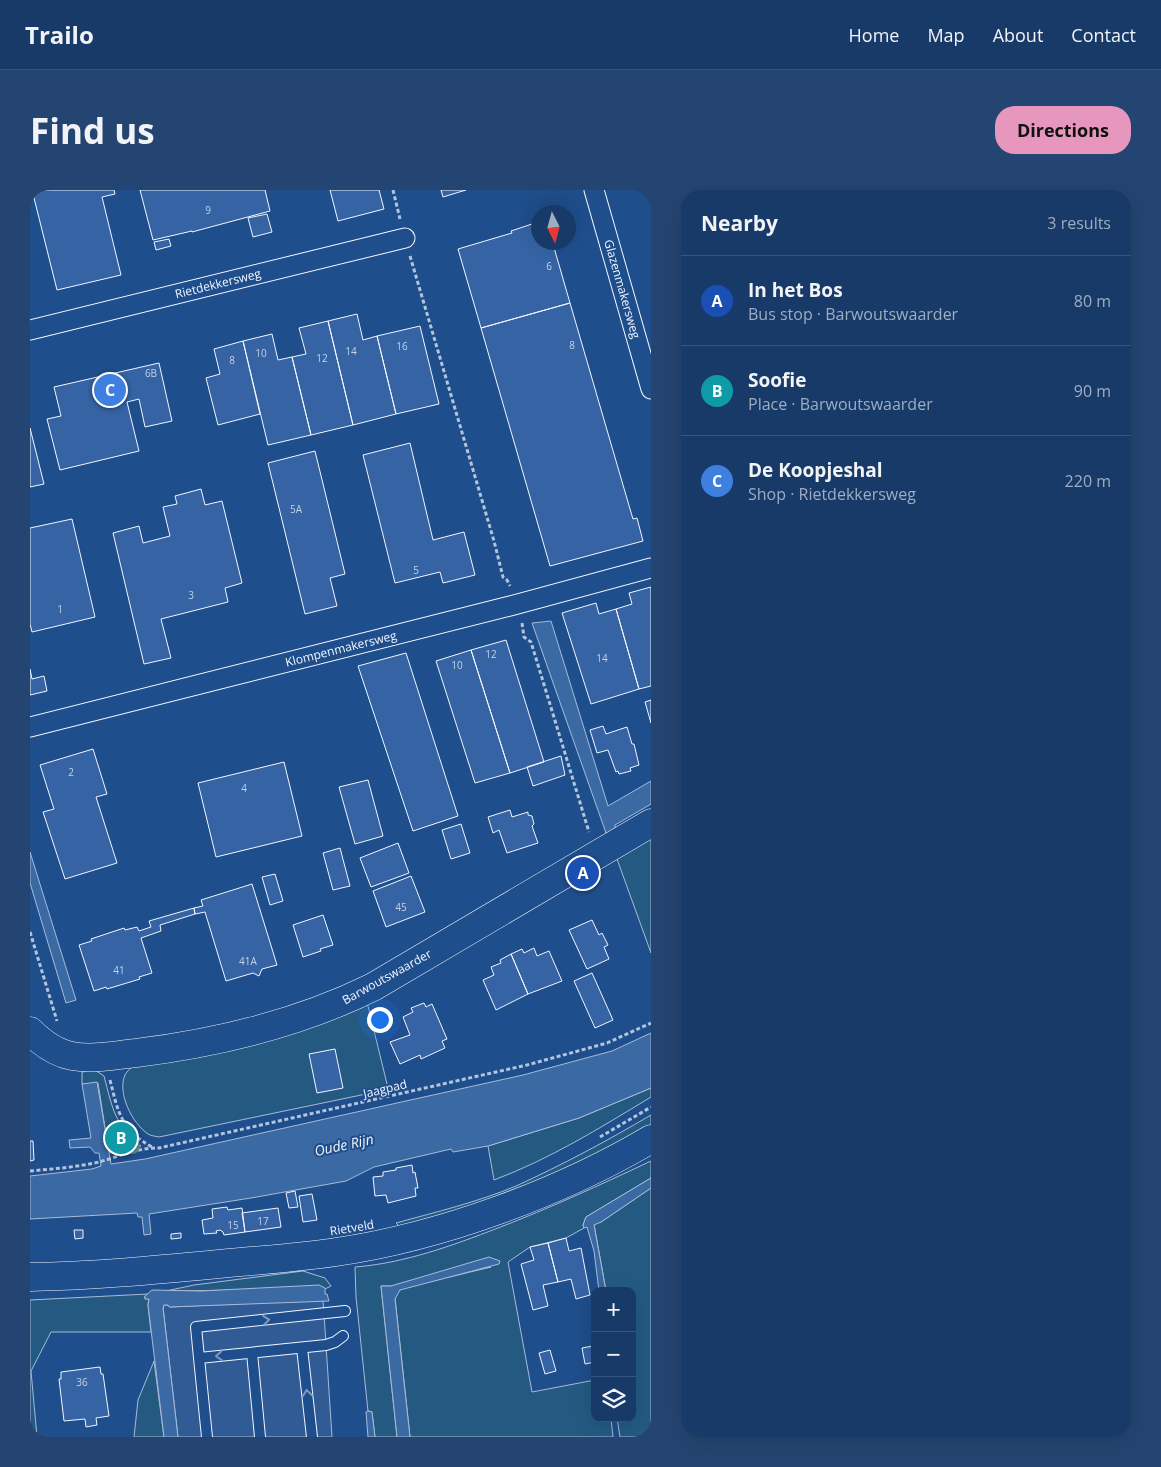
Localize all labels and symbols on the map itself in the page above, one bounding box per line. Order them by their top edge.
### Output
house number: 9 [205,203,211,217]
north arrow [531,205,576,250]
street label: Glazenmakersweg [600,237,645,341]
house number: 6 [546,259,552,273]
street label: Rietdekkersweg [173,264,263,302]
house number: 8 [569,338,575,352]
house number: 16 [396,339,408,353]
house number: 14 [345,344,357,358]
house number: 10 [255,346,267,360]
house number: 12 [316,351,328,365]
house number: 8 [229,353,235,367]
house number: 6B [145,366,157,380]
pin: C [94,371,126,409]
house number: 5A [290,502,303,516]
house number: 5 [413,563,419,577]
house number: 3 [188,588,194,602]
house number: 1 [57,602,63,616]
street label: Klompenmakersweg [283,626,399,671]
house number: 12 [485,647,497,661]
house number: 14 [596,651,608,665]
house number: 10 [451,658,463,672]
house number: 2 [68,765,74,779]
house number: 4 [241,781,247,795]
pin: A [567,854,599,892]
house number: 45 [395,900,407,914]
street label: Barwoutswaarder [339,945,435,1008]
house number: 41A [239,954,258,968]
house number: 41 [113,963,125,977]
your location [367,1007,393,1033]
street label: Jaagpad [360,1075,408,1102]
pin: B [105,1119,137,1157]
water label: Oude Rijn [313,1129,375,1160]
house number: 17 [257,1214,269,1228]
street label: Rietveld [329,1216,375,1239]
house number: 15 [227,1218,239,1232]
one-way arrow [262,1315,270,1326]
one-way arrow [214,1350,222,1361]
house number: 36 [76,1375,88,1389]
one-way arrow [302,1388,313,1396]

